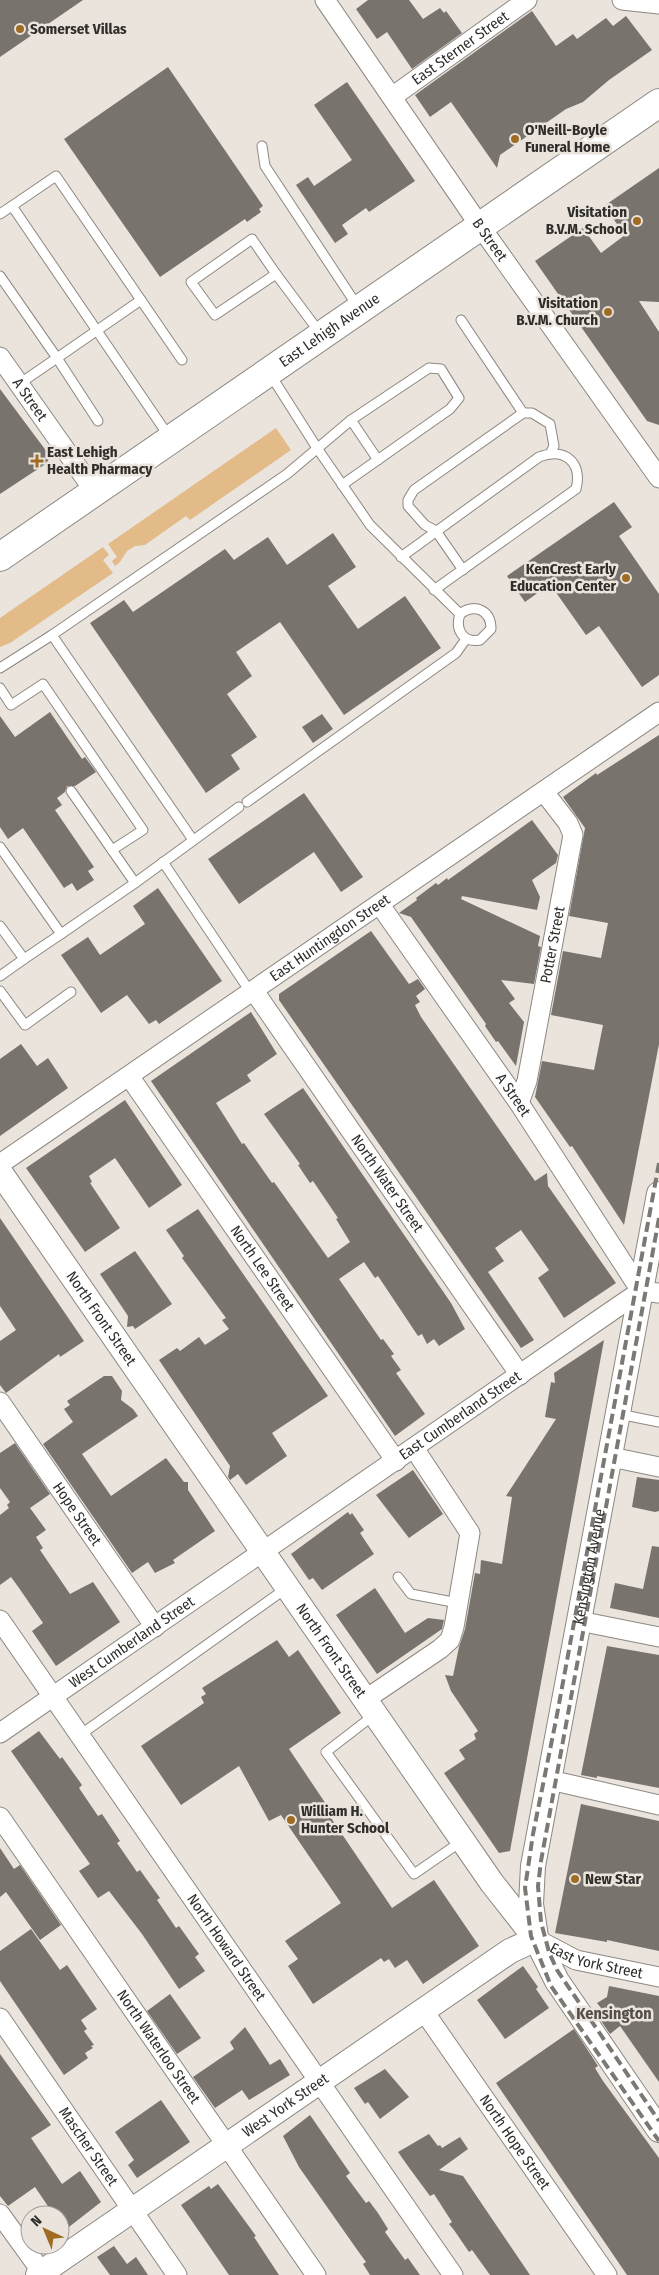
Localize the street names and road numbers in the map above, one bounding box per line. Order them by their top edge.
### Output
street label: East Sterner Street [408,7,512,89]
street label: B Street [468,215,511,265]
street label: East Lehigh Avenue [276,289,383,371]
street label: A Street [9,375,51,425]
street label: East Huntingdon Street [266,890,393,985]
street label: Potter Street [536,905,569,985]
street label: A Street [492,1070,534,1120]
street label: North Water Street [347,1131,427,1236]
street label: North Lee Street [226,1222,298,1315]
street label: North Front Street [62,1268,140,1369]
street label: East Cumberland Street [396,1367,525,1464]
street label: Hope Street [49,1479,105,1549]
street label: Kensington Avenue [569,1507,609,1626]
street label: West Cumberland Street [65,1593,198,1692]
street label: North Front Street [292,1600,370,1701]
street label: North Howard Street [183,1890,270,2004]
street label: East York Street [547,1939,644,1982]
street label: North Waterloo Street [113,1986,204,2107]
street label: West York Street [239,2069,332,2141]
street label: North Hope Street [476,2091,554,2193]
street label: Mascher Street [55,2104,122,2189]

